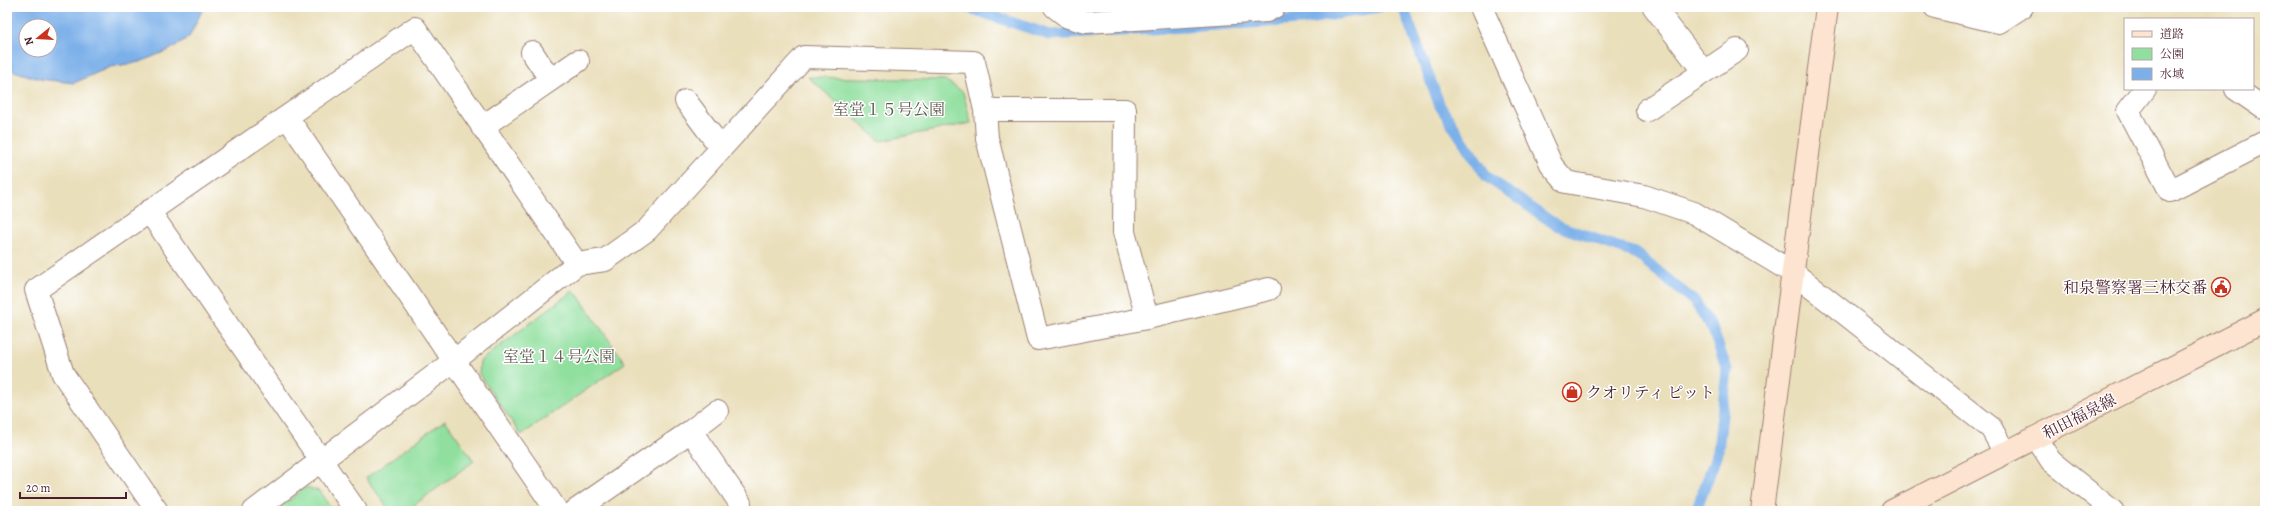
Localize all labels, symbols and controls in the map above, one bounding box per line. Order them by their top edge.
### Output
north arrow [18,18,58,58]
legend [2124,18,2254,90]
text: 道路 [2160,26,2184,42]
text: N [21,35,37,47]
text: 公園 [2160,46,2184,62]
text: 水域 [2160,66,2184,82]
park label: 室堂１５号公園 [833,99,945,121]
public building icon: 和泉警察署三林交番 [2210,276,2232,298]
place label: 和泉警察署三林交番 [2063,277,2207,299]
park label: 室堂１４号公園 [503,346,615,368]
shop icon: クオリティ ピット [1561,381,1583,403]
place label: クオリティ ピット [1586,382,1715,404]
street label: 和田福泉線 [2039,389,2120,445]
scale bar [20,474,126,500]
text: 20 m [26,480,50,496]

